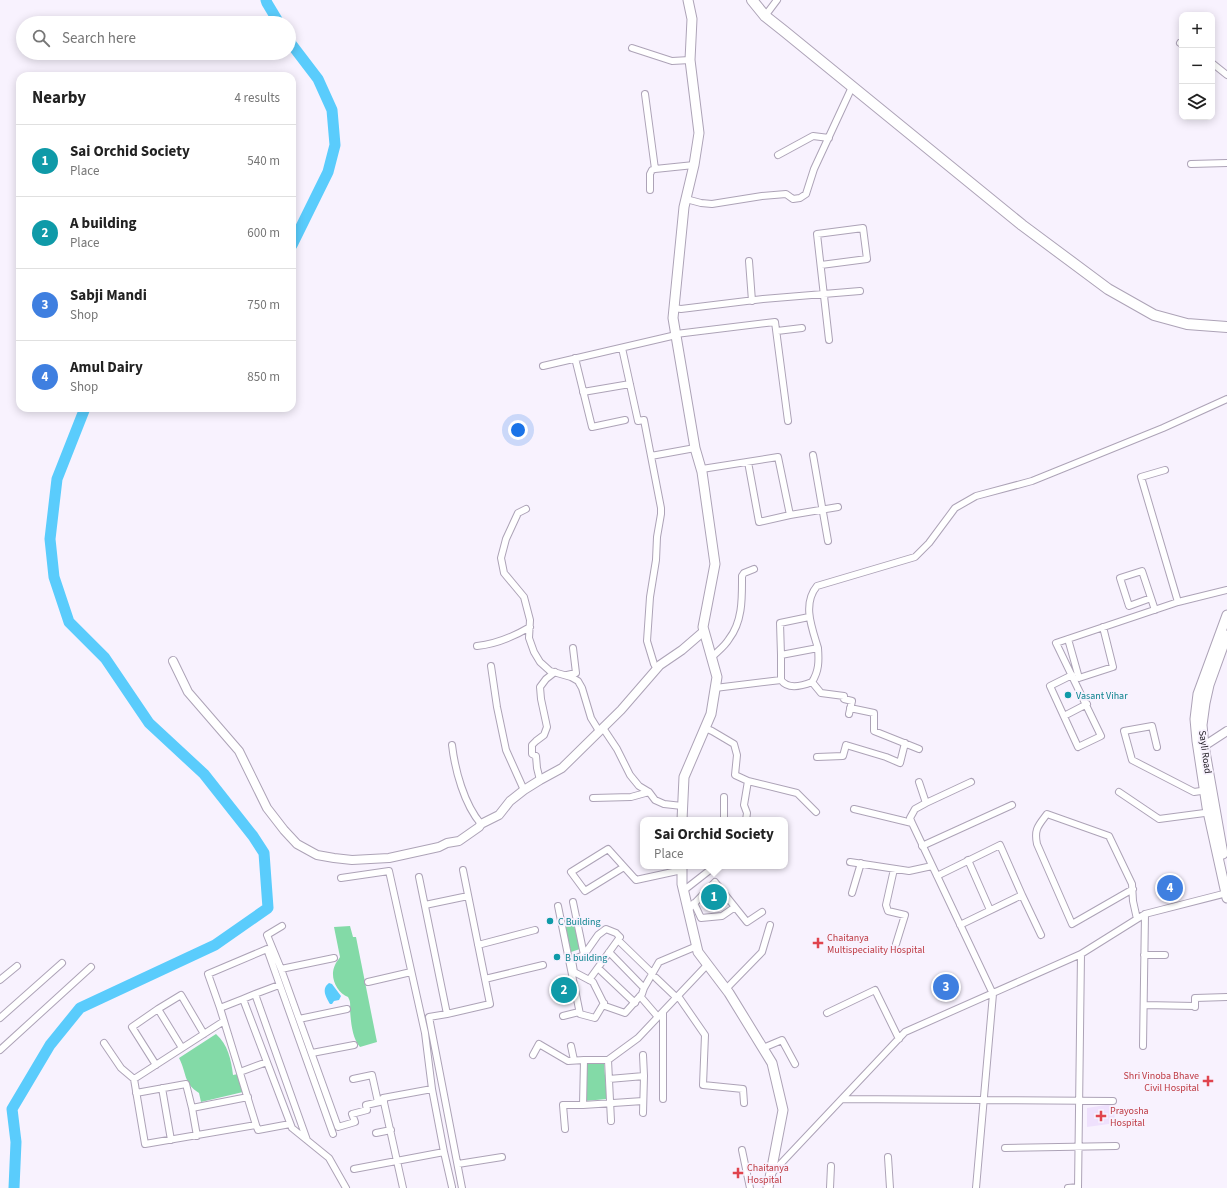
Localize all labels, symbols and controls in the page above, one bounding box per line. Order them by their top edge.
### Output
map controls [1179,12,1215,120]
button: + [1179,12,1215,48]
search box [16,16,296,60]
icon: search [30,27,52,49]
text: Search here [62,28,136,49]
button: − [1179,48,1215,84]
button: layers [1179,84,1215,120]
text: Nearby [32,86,86,110]
text: 4 results [235,89,280,107]
text: Sai Orchid Society [70,141,190,162]
text: 1 [42,152,48,170]
text: 540 m [247,152,280,170]
text: Place [70,162,99,180]
text: A building [70,213,136,234]
text: 2 [42,224,48,242]
text: 600 m [247,224,280,242]
text: Place [70,234,99,252]
text: Sabji Mandi [70,285,147,306]
text: 3 [42,296,48,314]
text: 750 m [247,296,280,314]
text: Shop [70,306,98,324]
text: Amul Dairy [70,357,143,378]
text: 4 [42,368,48,386]
text: 850 m [247,368,280,386]
text: Shop [70,378,98,396]
your location [508,420,528,440]
place label: Vasant Vihar [1076,689,1128,703]
marker: Vasant Vihar [1063,690,1073,700]
street label: Sayli Road [1195,730,1215,775]
popup [640,817,788,869]
text: Sai Orchid Society [654,824,774,845]
text: Place [654,845,683,863]
pin: 4 [1157,873,1183,903]
pin: 1 [701,882,727,912]
place label: C Building [558,915,601,929]
marker: C Building [545,916,555,926]
place label: Chaitanya Multispeciality Hospital [827,931,925,957]
marker: Chaitanya Multispeciality Hospital [812,937,824,949]
place label: B building [565,951,607,965]
marker: B building [552,952,562,962]
pin: 3 [933,972,959,1002]
pin: 2 [551,975,577,1005]
place label: Shri Vinoba Bhave Civil Hospital [1123,1069,1199,1095]
marker: Shri Vinoba Bhave Civil Hospital [1202,1075,1214,1087]
place label: Prayosha Hospital [1110,1104,1149,1130]
marker: Prayosha Hospital [1095,1110,1107,1122]
place label: Chaitanya Hospital [747,1161,789,1187]
marker: Chaitanya Hospital [732,1167,744,1179]

